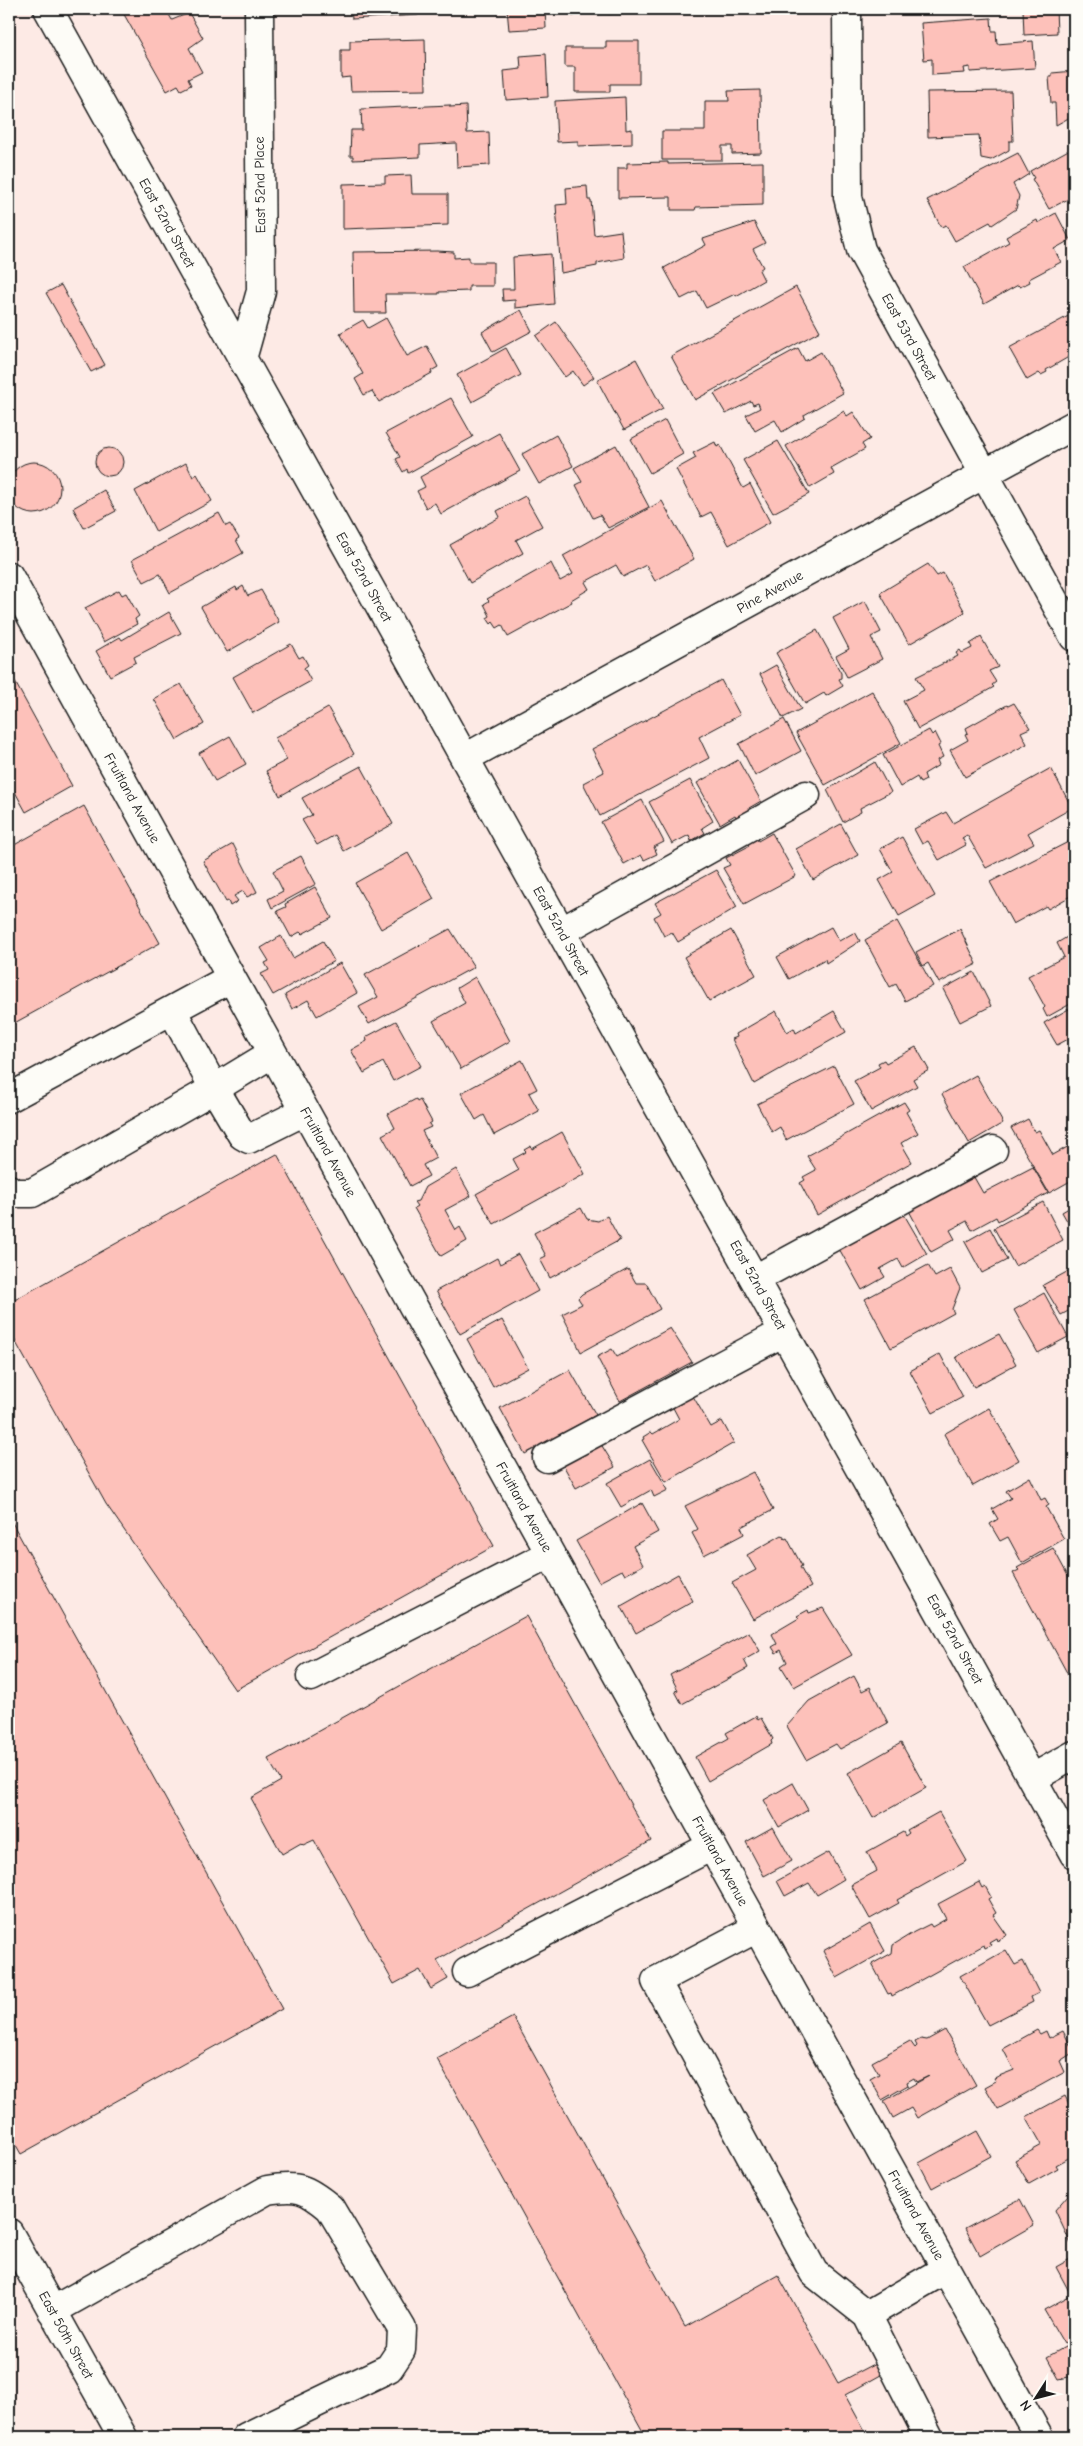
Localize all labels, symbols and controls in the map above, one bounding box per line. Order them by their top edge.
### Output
street label: East 52nd Place [251,136,269,234]
street label: East 52nd Street [135,175,199,272]
street label: East 53rd Street [878,290,940,384]
street label: East 52nd Street [332,529,396,626]
street label: Pine Avenue [734,567,806,617]
street label: Fruitland Avenue [100,750,164,846]
street label: East 52nd Street [529,883,593,980]
street label: Fruitland Avenue [296,1104,360,1200]
street label: East 52nd Street [726,1237,790,1334]
street label: Fruitland Avenue [492,1459,556,1555]
street label: East 52nd Street [923,1591,987,1688]
street label: Fruitland Avenue [688,1813,752,1909]
street label: Fruitland Avenue [884,2167,948,2263]
street label: East 50th Street [35,2288,98,2383]
north arrow [1010,2374,1060,2424]
text: N [1016,2397,1035,2414]

